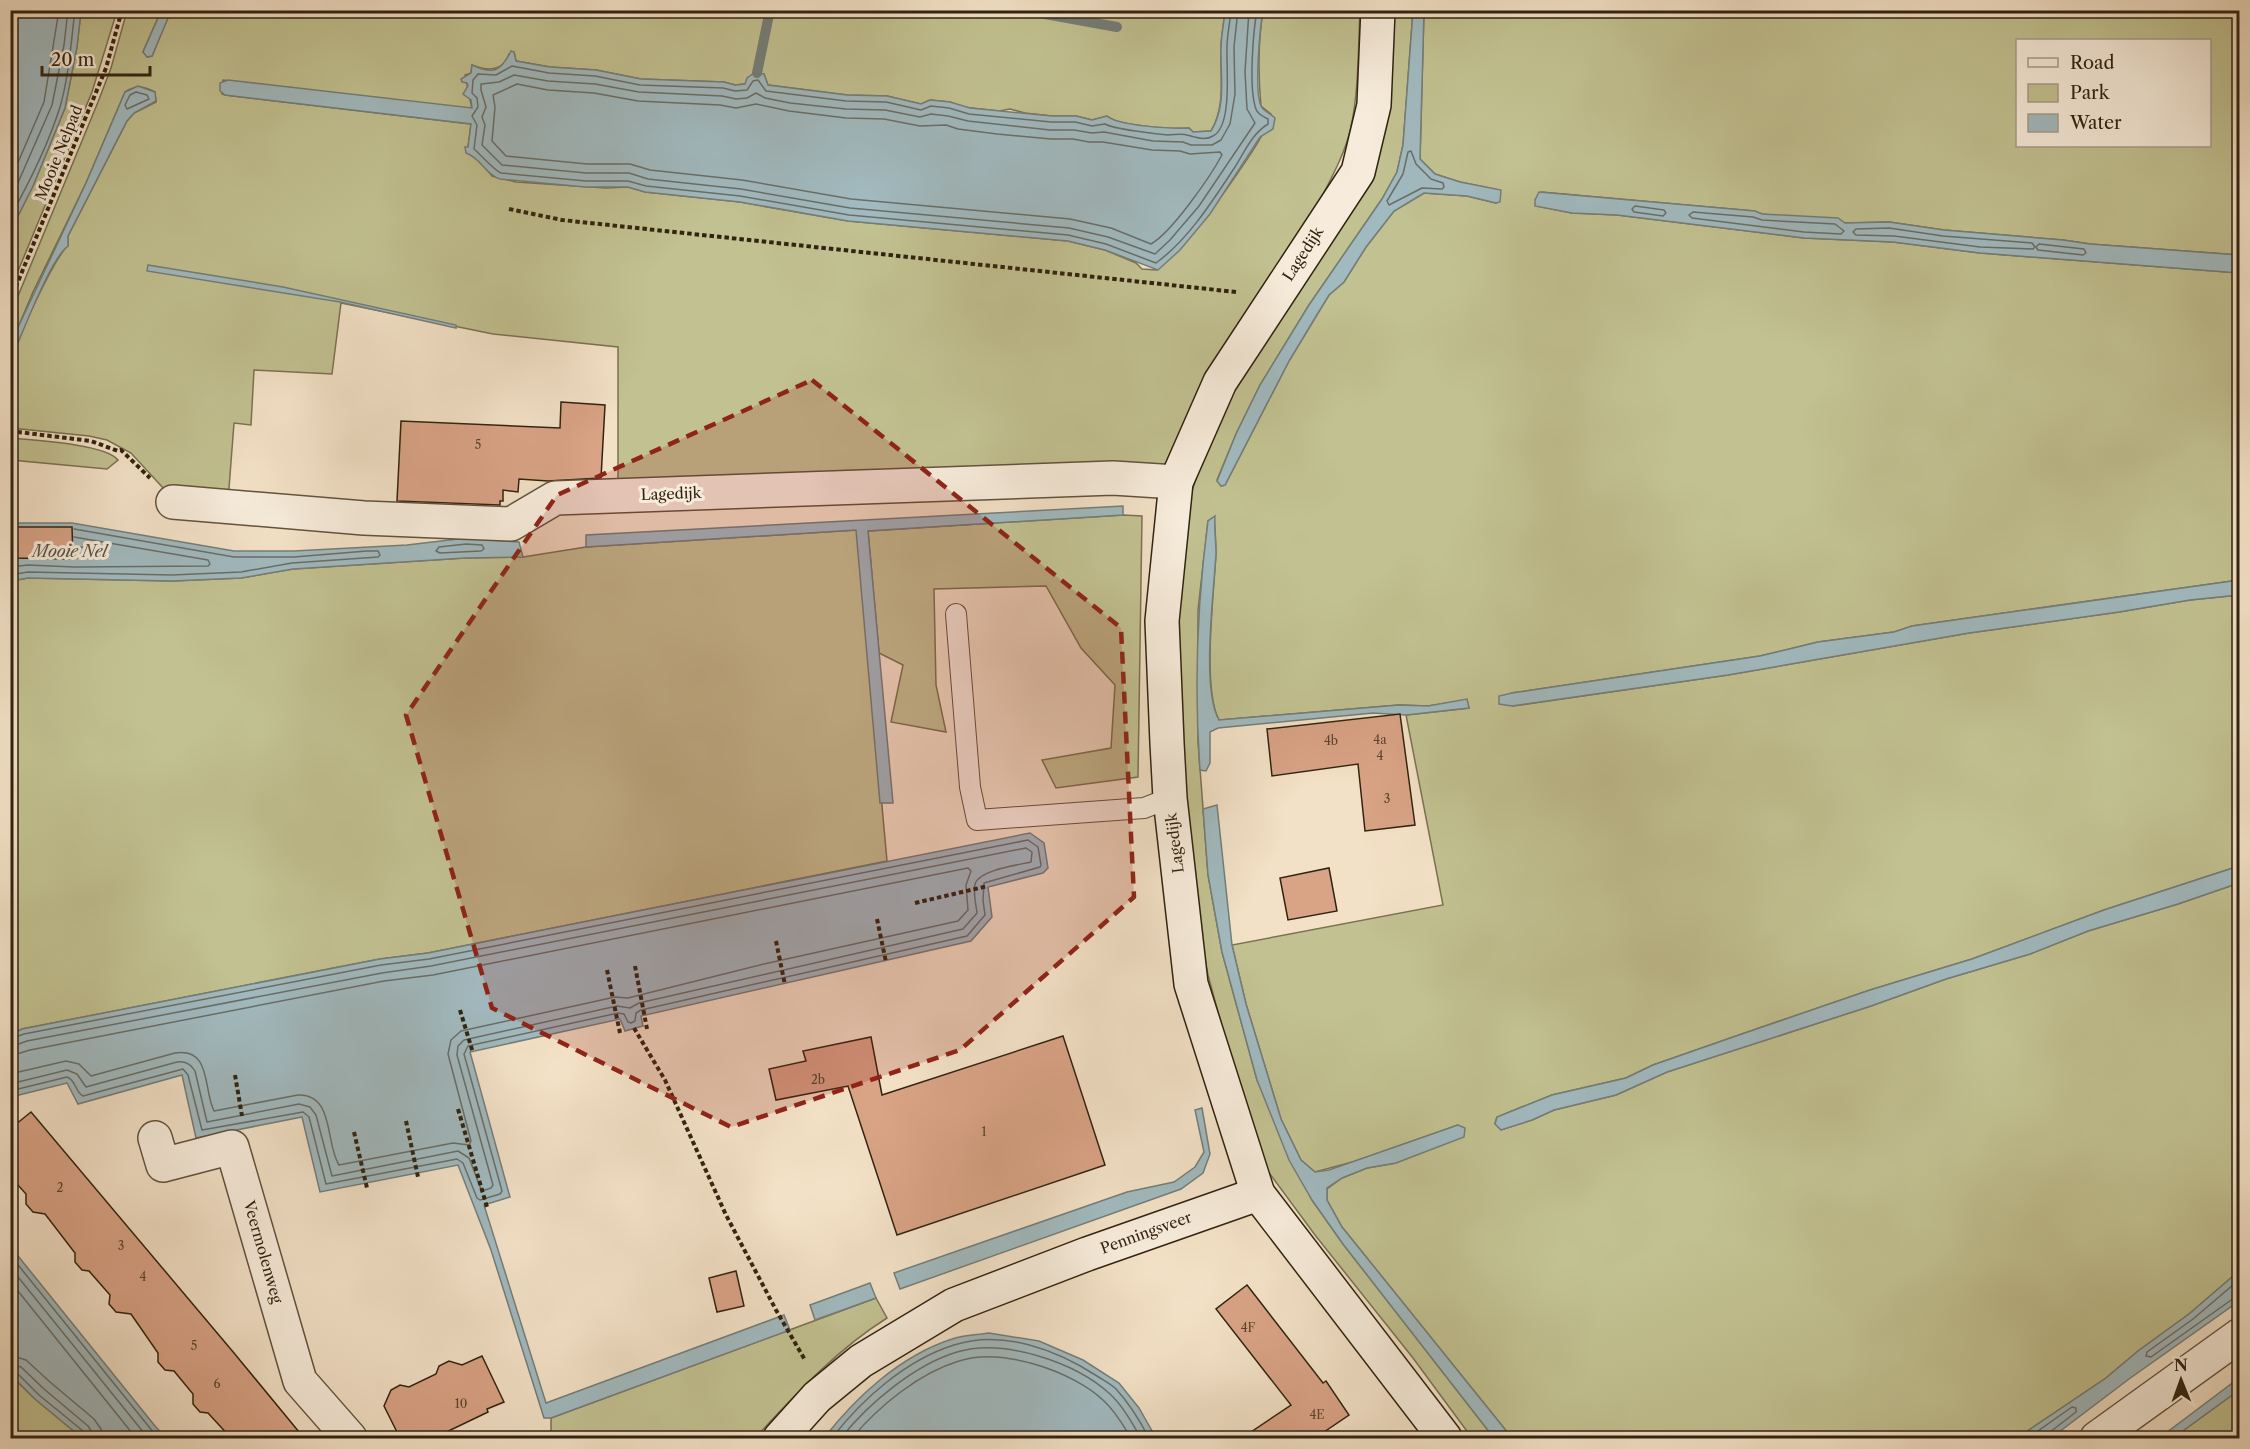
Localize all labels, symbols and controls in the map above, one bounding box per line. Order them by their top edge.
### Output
scale bar [42,39,150,77]
legend [2016,39,2211,147]
text: 20 m [51,49,95,71]
text: Road [2070,52,2115,74]
text: Park [2070,82,2111,104]
street label: Mooie Nelpad [31,102,86,203]
text: Water [2069,112,2122,134]
street label: Lagedijk [1278,222,1328,284]
house number: 5 [475,437,481,452]
street label: Lagedijk [640,483,703,504]
water label: Mooie Nel [31,541,109,561]
house number: 4a [1373,732,1387,747]
house number: 4b [1324,733,1338,748]
house number: 4 [1377,748,1384,763]
house number: 3 [1384,791,1390,806]
street label: Lagedijk [1161,811,1188,874]
house number: 2b [811,1072,825,1087]
house number: 1 [981,1124,987,1139]
house number: 2 [57,1180,64,1195]
street label: Veermolenweg [239,1197,287,1305]
street label: Penningsveer [1098,1207,1195,1258]
house number: 3 [118,1238,124,1253]
house number: 4 [140,1269,147,1284]
house number: 4F [1241,1320,1256,1335]
house number: 5 [191,1338,197,1353]
north arrow [2151,1350,2211,1410]
text: N [2174,1355,2188,1375]
house number: 6 [213,1376,221,1391]
house number: 10 [455,1396,467,1411]
house number: 4E [1309,1407,1325,1422]

